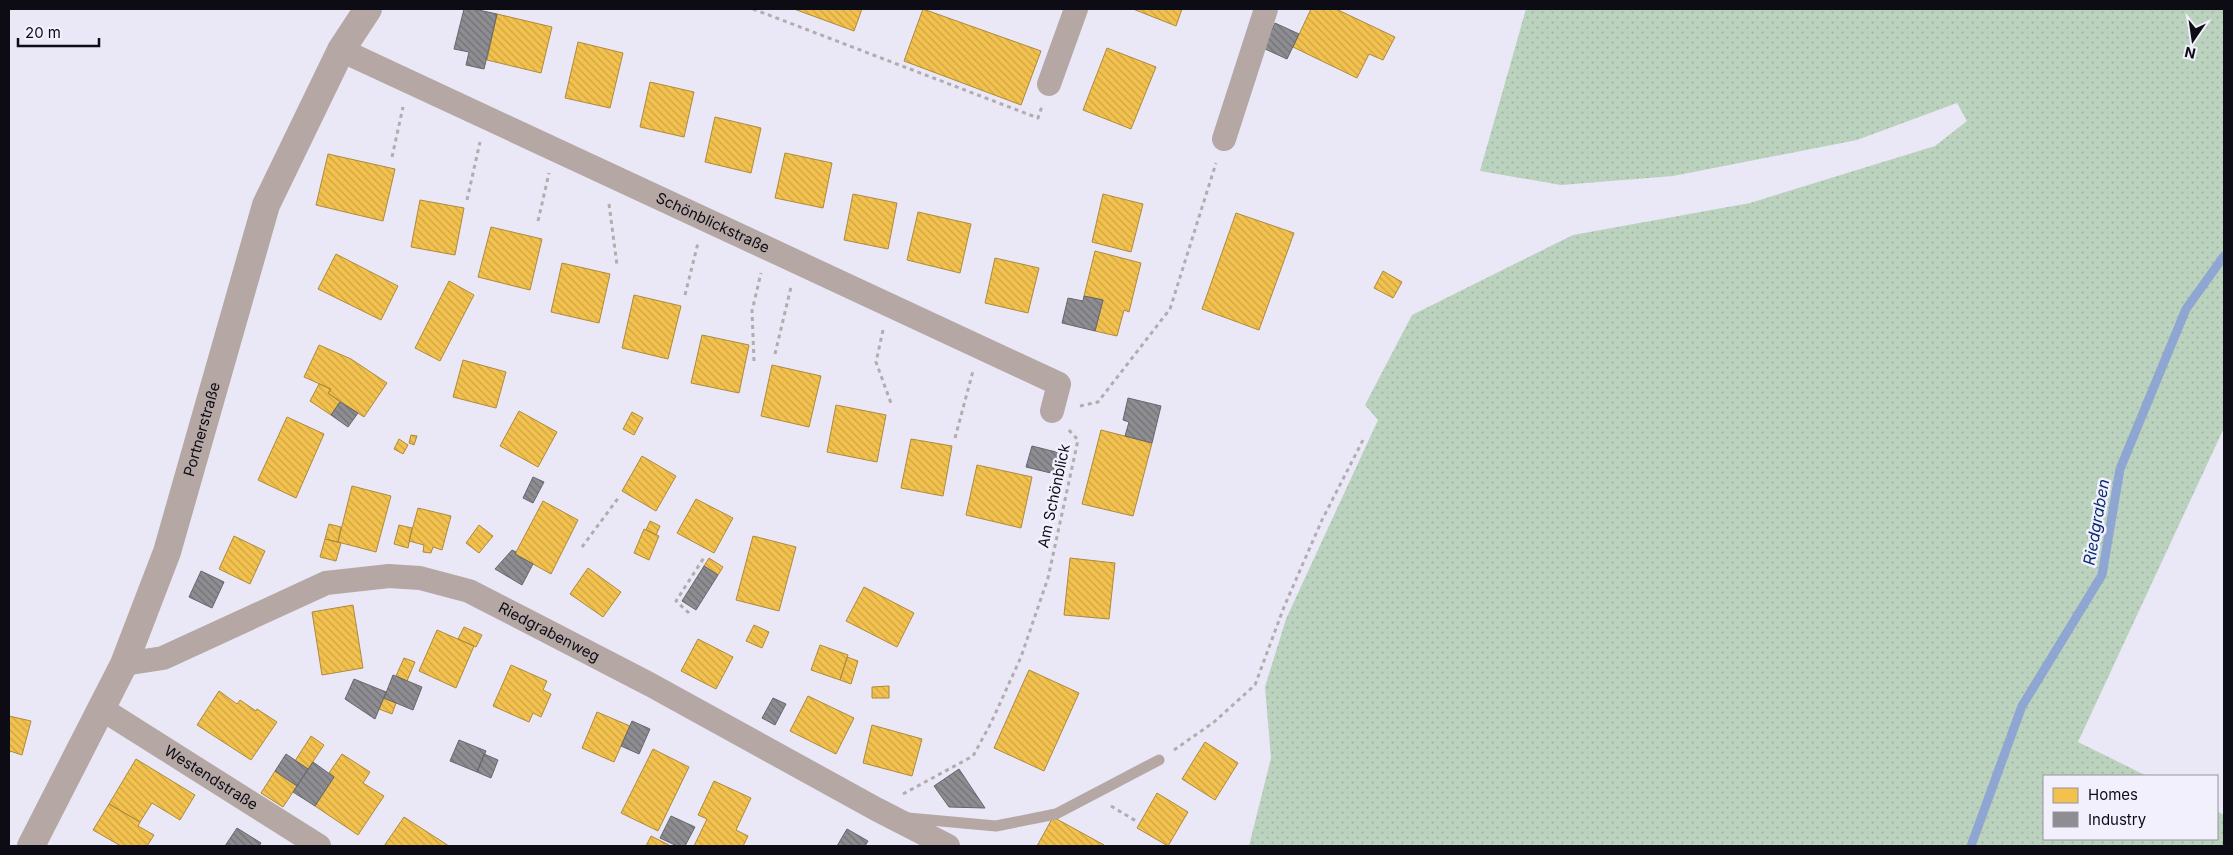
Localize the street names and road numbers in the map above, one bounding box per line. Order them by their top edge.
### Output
street label: Schönblickstraße [653,188,773,257]
street label: Portnerstraße [179,380,224,479]
street label: Am Schönblick [1033,441,1074,550]
street label: Riedgrabenweg [495,598,603,666]
street label: Westendstraße [161,741,262,814]

